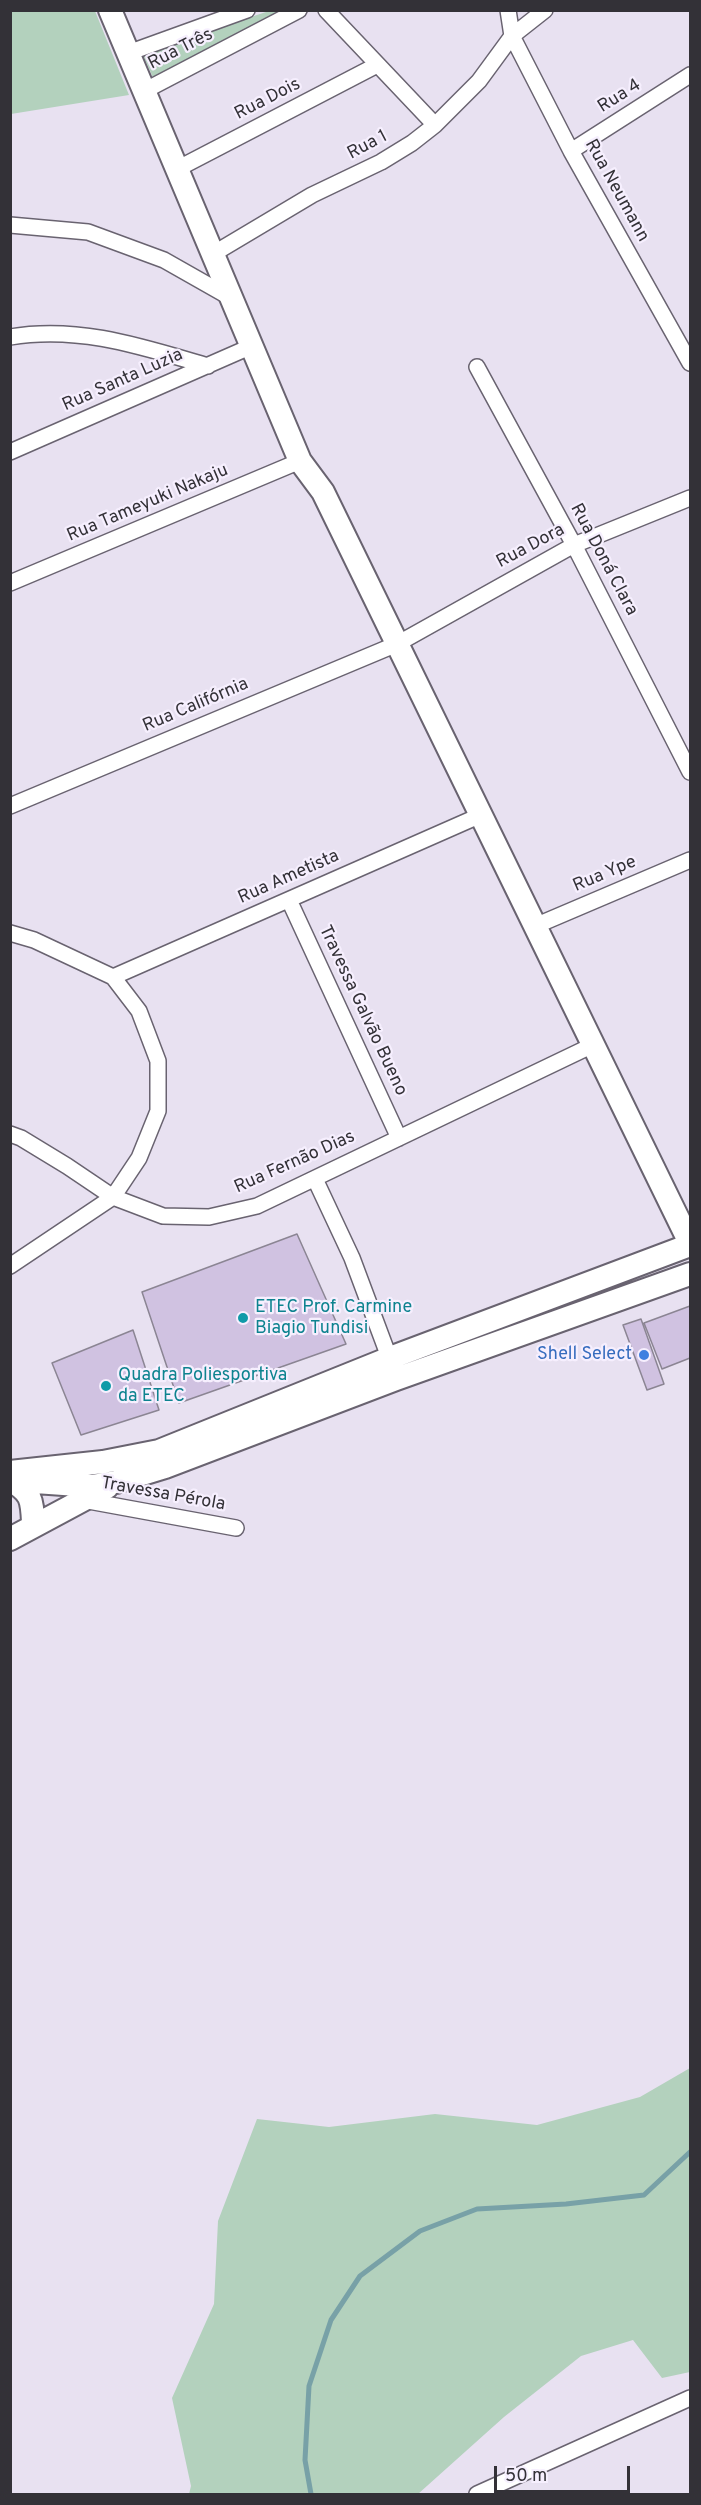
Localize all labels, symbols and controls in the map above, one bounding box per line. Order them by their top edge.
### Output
street label: Rua Três [145,25,217,75]
street label: Rua Dois [232,74,304,126]
street label: Rua 4 [594,75,646,119]
street label: Rua 1 [344,127,392,165]
street label: Rua Neumann [579,136,653,246]
street label: Rua Santa Luzia [59,345,187,417]
street label: Rua Tameyuki Nakaju [64,460,232,548]
street label: Rua Doná Clara [564,500,642,620]
street label: Rua Dora [493,520,569,574]
street label: Rua Califórnia [140,674,252,738]
street label: Rua Ametista [235,846,343,910]
street label: Rua Ype [570,852,640,898]
street label: Travessa Galvão Bueno [313,922,411,1100]
street label: Rua Fernão Dias [231,1127,359,1199]
place label: ETEC Prof. Carmine Biagio Tundisi [255,1297,412,1340]
marker: ETEC Prof. Carmine Biagio Tundisi [236,1311,250,1325]
place label: Shell Select [537,1344,632,1366]
marker: Shell Select [637,1348,651,1362]
place label: Quadra Poliesportiva da ETEC [118,1365,287,1408]
marker: Quadra Poliesportiva da ETEC [99,1379,113,1393]
street label: Travessa Pérola [99,1473,227,1517]
scale bar [497,2454,634,2492]
text: 50 m [505,2465,547,2488]

